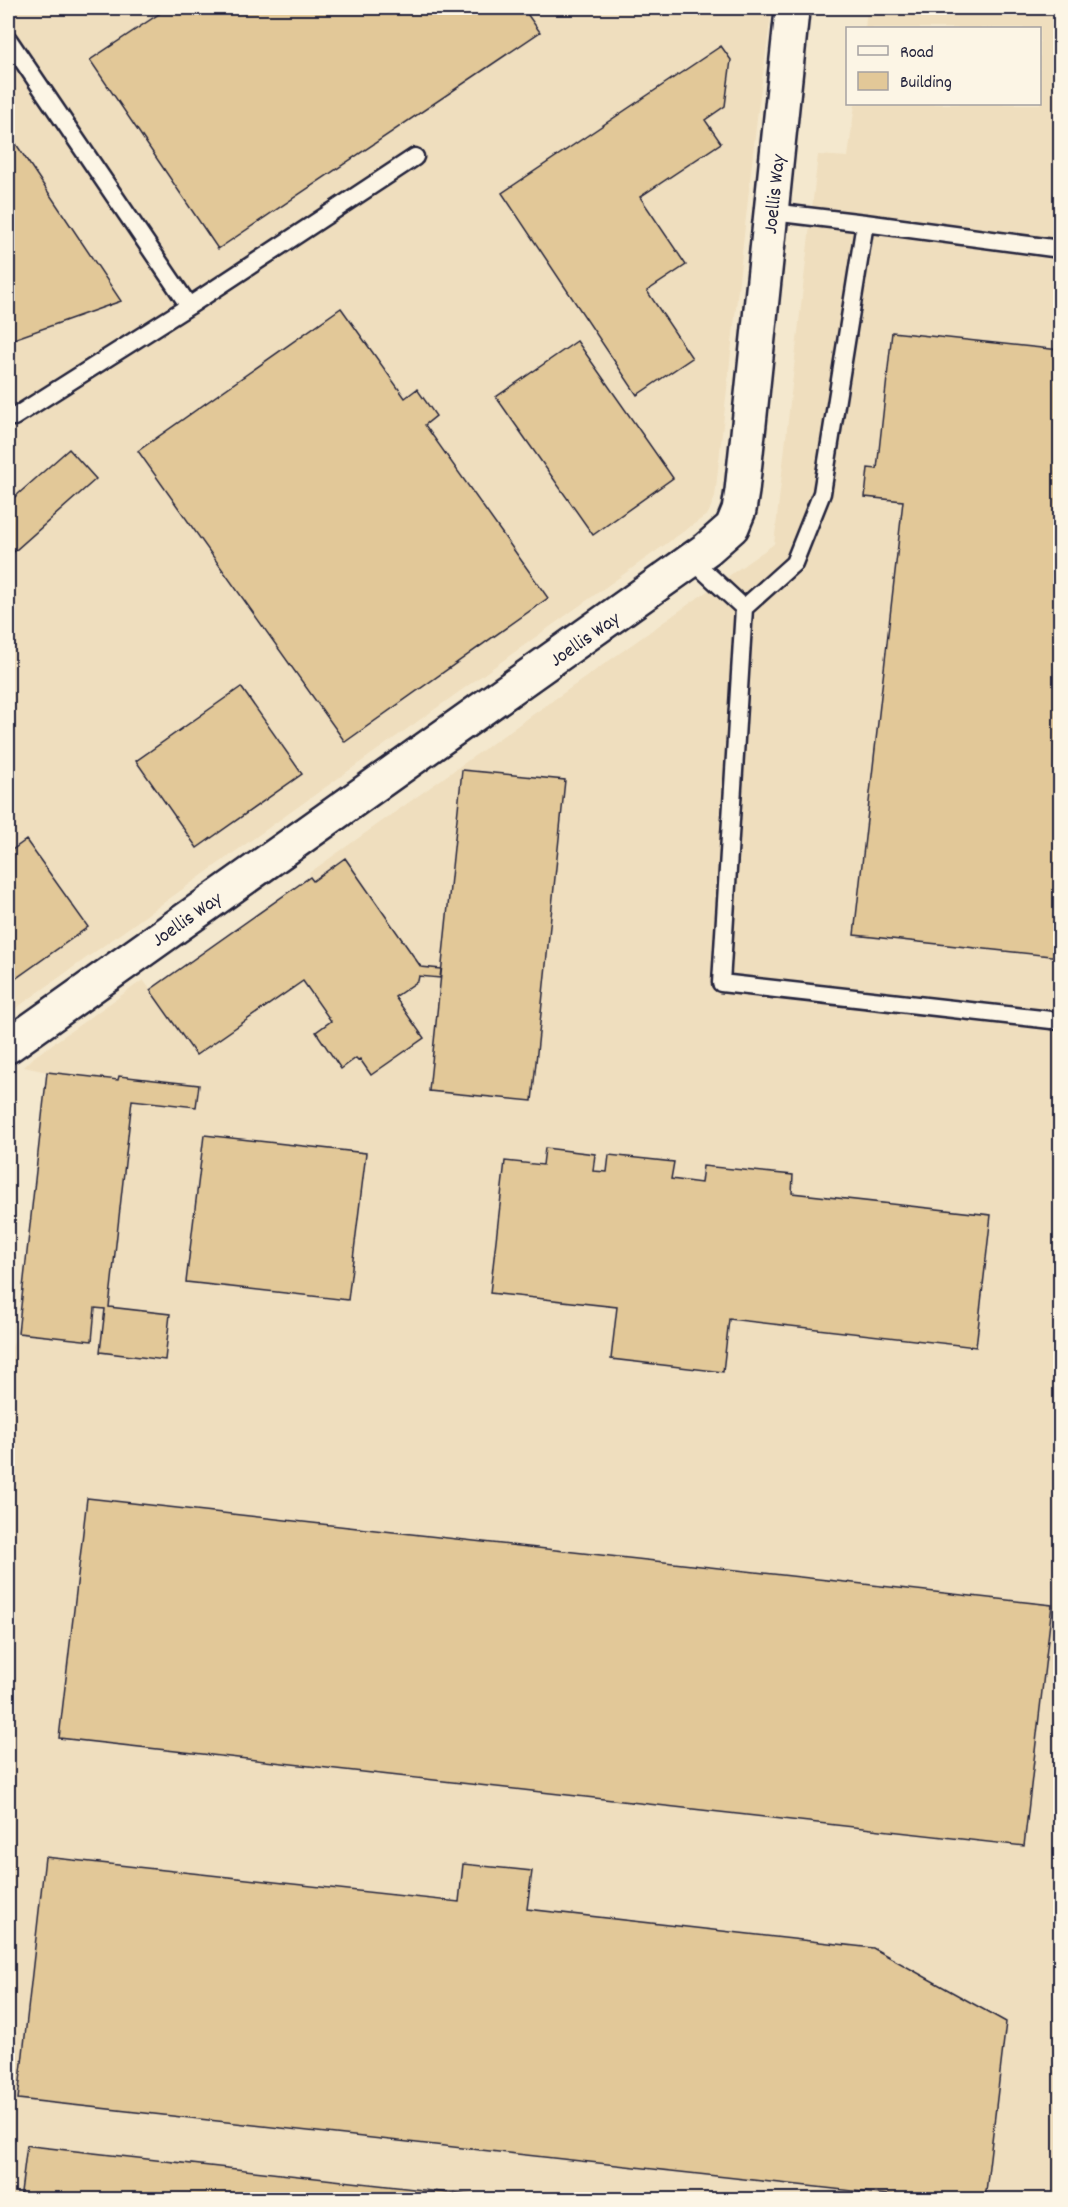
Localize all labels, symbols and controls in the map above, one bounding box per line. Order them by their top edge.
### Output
legend [846,27,1041,105]
text: Road [900,41,934,66]
text: Building [900,71,952,96]
street label: Joellis Way [758,152,794,236]
street label: Joellis Way [545,605,627,675]
street label: Joellis Way [147,885,229,955]

